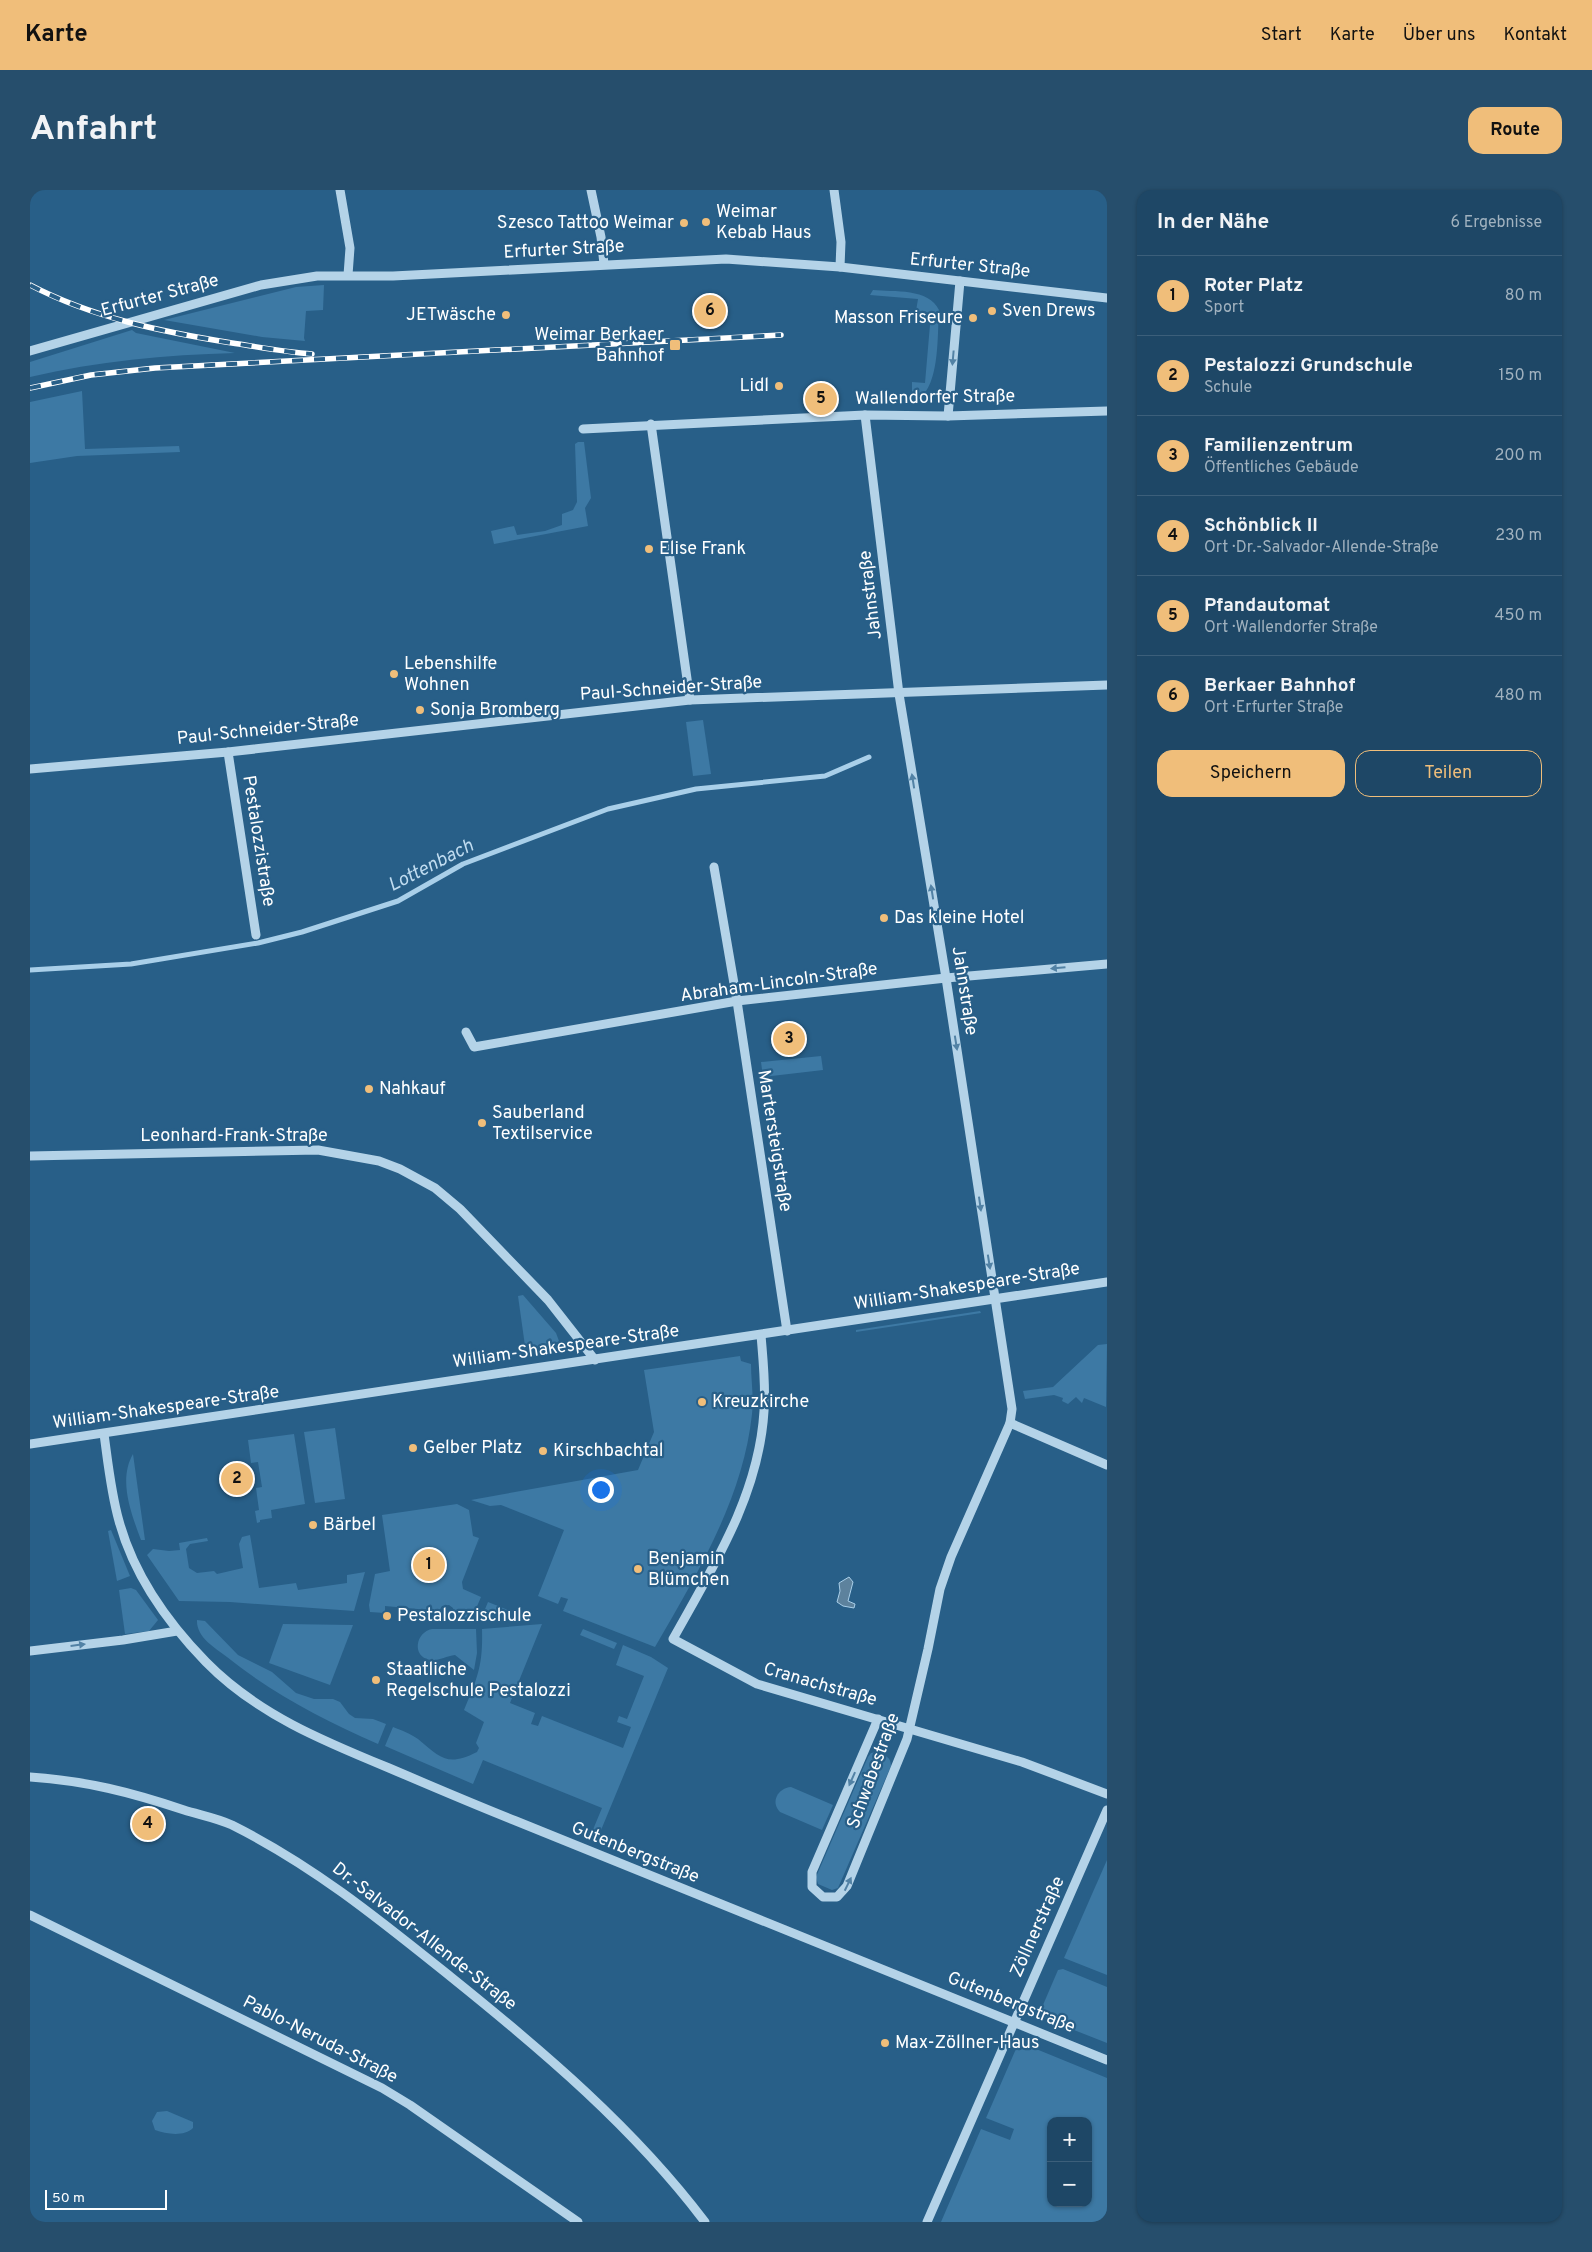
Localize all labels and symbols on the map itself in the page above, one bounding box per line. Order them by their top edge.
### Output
place label: Weimar Kebab Haus [716,201,811,245]
place label: Szesco Tattoo Weimar [497,212,674,235]
marker: Weimar Kebab Haus [700,216,712,228]
marker: Szesco Tattoo Weimar [678,217,690,229]
street label: Erfurter Straße [503,235,625,265]
street label: Erfurter Straße [909,248,1031,284]
street label: Erfurter Straße [99,269,221,323]
pin: 6 [694,292,726,330]
place label: Sven Drews [1002,300,1095,323]
place label: JETwäsche [406,304,496,327]
marker: Sven Drews [986,305,998,317]
place label: Masson Friseure [834,307,963,330]
marker: JETwäsche [500,309,512,321]
marker: Masson Friseure [967,312,979,324]
place label: Weimar Berkaer Bahnhof [534,324,664,368]
marker: Weimar Berkaer Bahnhof [668,338,682,352]
one-way arrow [949,350,957,366]
place label: Lidl [740,375,769,398]
marker: Lidl [773,380,785,392]
pin: 5 [805,380,837,418]
street label: Wallendorfer Straße [855,385,1015,411]
place label: Elise Frank [659,538,746,561]
marker: Elise Frank [643,543,655,555]
street label: Jahnstraße [854,549,888,641]
place label: Lebenshilfe Wohnen [404,653,497,697]
marker: Lebenshilfe Wohnen [388,668,400,680]
street label: Paul-Schneider-Straße [579,671,763,707]
place label: Sonja Bromberg [430,699,560,722]
marker: Sonja Bromberg [414,704,426,716]
street label: Paul-Schneider-Straße [176,709,360,751]
one-way arrow [909,772,917,788]
street label: Pestalozzistraße [236,774,280,908]
water label: Lottenbach [384,834,478,898]
one-way arrow [928,884,936,900]
place label: Das kleine Hotel [894,907,1024,930]
marker: Das kleine Hotel [878,912,890,924]
street label: Jahnstraße [946,945,982,1037]
street label: Abraham-Lincoln-Straße [679,958,879,1008]
one-way arrow [1050,964,1066,972]
pin: 3 [773,1020,805,1058]
one-way arrow [952,1036,960,1052]
street label: Martersteigstraße [751,1068,797,1214]
place label: Nahkauf [379,1078,446,1101]
marker: Nahkauf [363,1083,375,1095]
place label: Sauberland Textilservice [492,1102,593,1146]
marker: Sauberland Textilservice [476,1117,488,1129]
street label: Leonhard-Frank-Straße [140,1125,328,1148]
one-way arrow [976,1196,984,1212]
one-way arrow [985,1254,993,1270]
street label: William-Shakespeare-Straße [852,1258,1082,1316]
street label: William-Shakespeare-Straße [451,1320,681,1374]
street label: William-Shakespeare-Straße [51,1381,281,1435]
place label: Kreuzkirche [712,1391,809,1414]
marker: Kreuzkirche [696,1396,708,1408]
place label: Gelber Platz [423,1437,522,1460]
place label: Kirschbachtal [553,1440,663,1463]
marker: Gelber Platz [407,1442,419,1454]
marker: Kirschbachtal [537,1445,549,1457]
pin: 2 [221,1460,253,1498]
your location [588,1477,614,1503]
place label: Bärbel [323,1514,376,1537]
marker: Bärbel [307,1519,319,1531]
pin: 1 [413,1546,445,1584]
place label: Benjamin Blümchen [648,1548,730,1592]
marker: Benjamin Blümchen [632,1563,644,1575]
place label: Pestalozzischule [397,1605,532,1628]
marker: Pestalozzischule [381,1610,393,1622]
one-way arrow [71,1641,87,1649]
street label: Cranachstraße [761,1658,879,1712]
place label: Staatliche Regelschule Pestalozzi [386,1659,571,1703]
marker: Staatliche Regelschule Pestalozzi [370,1674,382,1686]
street label: Schwabestraße [842,1710,906,1832]
one-way arrow [847,1772,855,1786]
pin: 4 [132,1805,164,1843]
street label: Gutenbergstraße [568,1817,702,1889]
street label: Dr.-Salvador-Allende-Straße [327,1858,521,2016]
street label: Zöllnerstraße [1006,1873,1070,1981]
one-way arrow [844,1877,852,1891]
street label: Gutenbergstraße [944,1967,1078,2039]
street label: Pablo-Neruda-Straße [239,1991,401,2089]
place label: Max-Zöllner-Haus [895,2032,1039,2055]
marker: Max-Zöllner-Haus [879,2037,891,2049]
scale bar [45,2187,168,2210]

